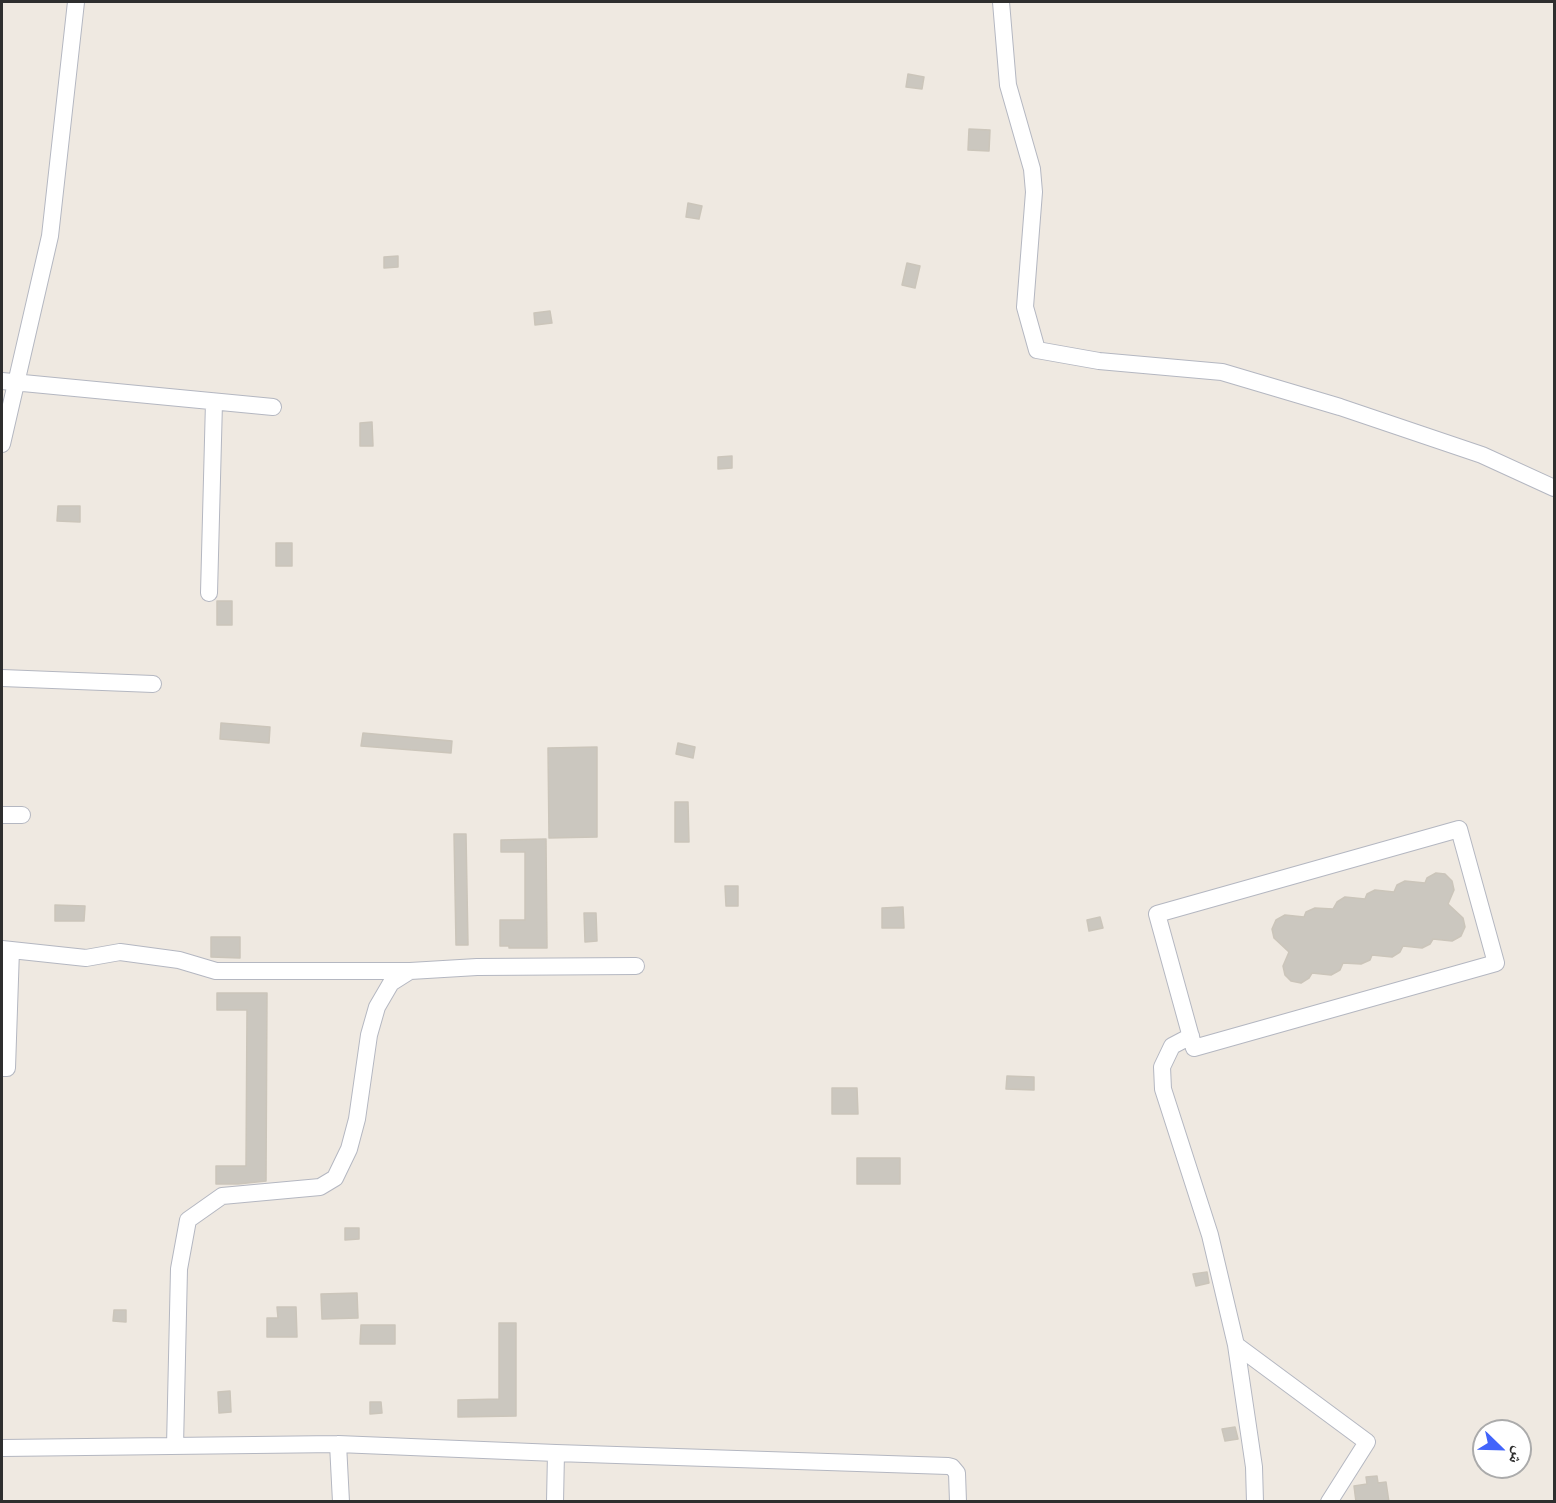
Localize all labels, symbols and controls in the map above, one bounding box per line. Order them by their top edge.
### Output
north arrow [1472,1419,1532,1479]
text: ش [1504,1444,1530,1467]

